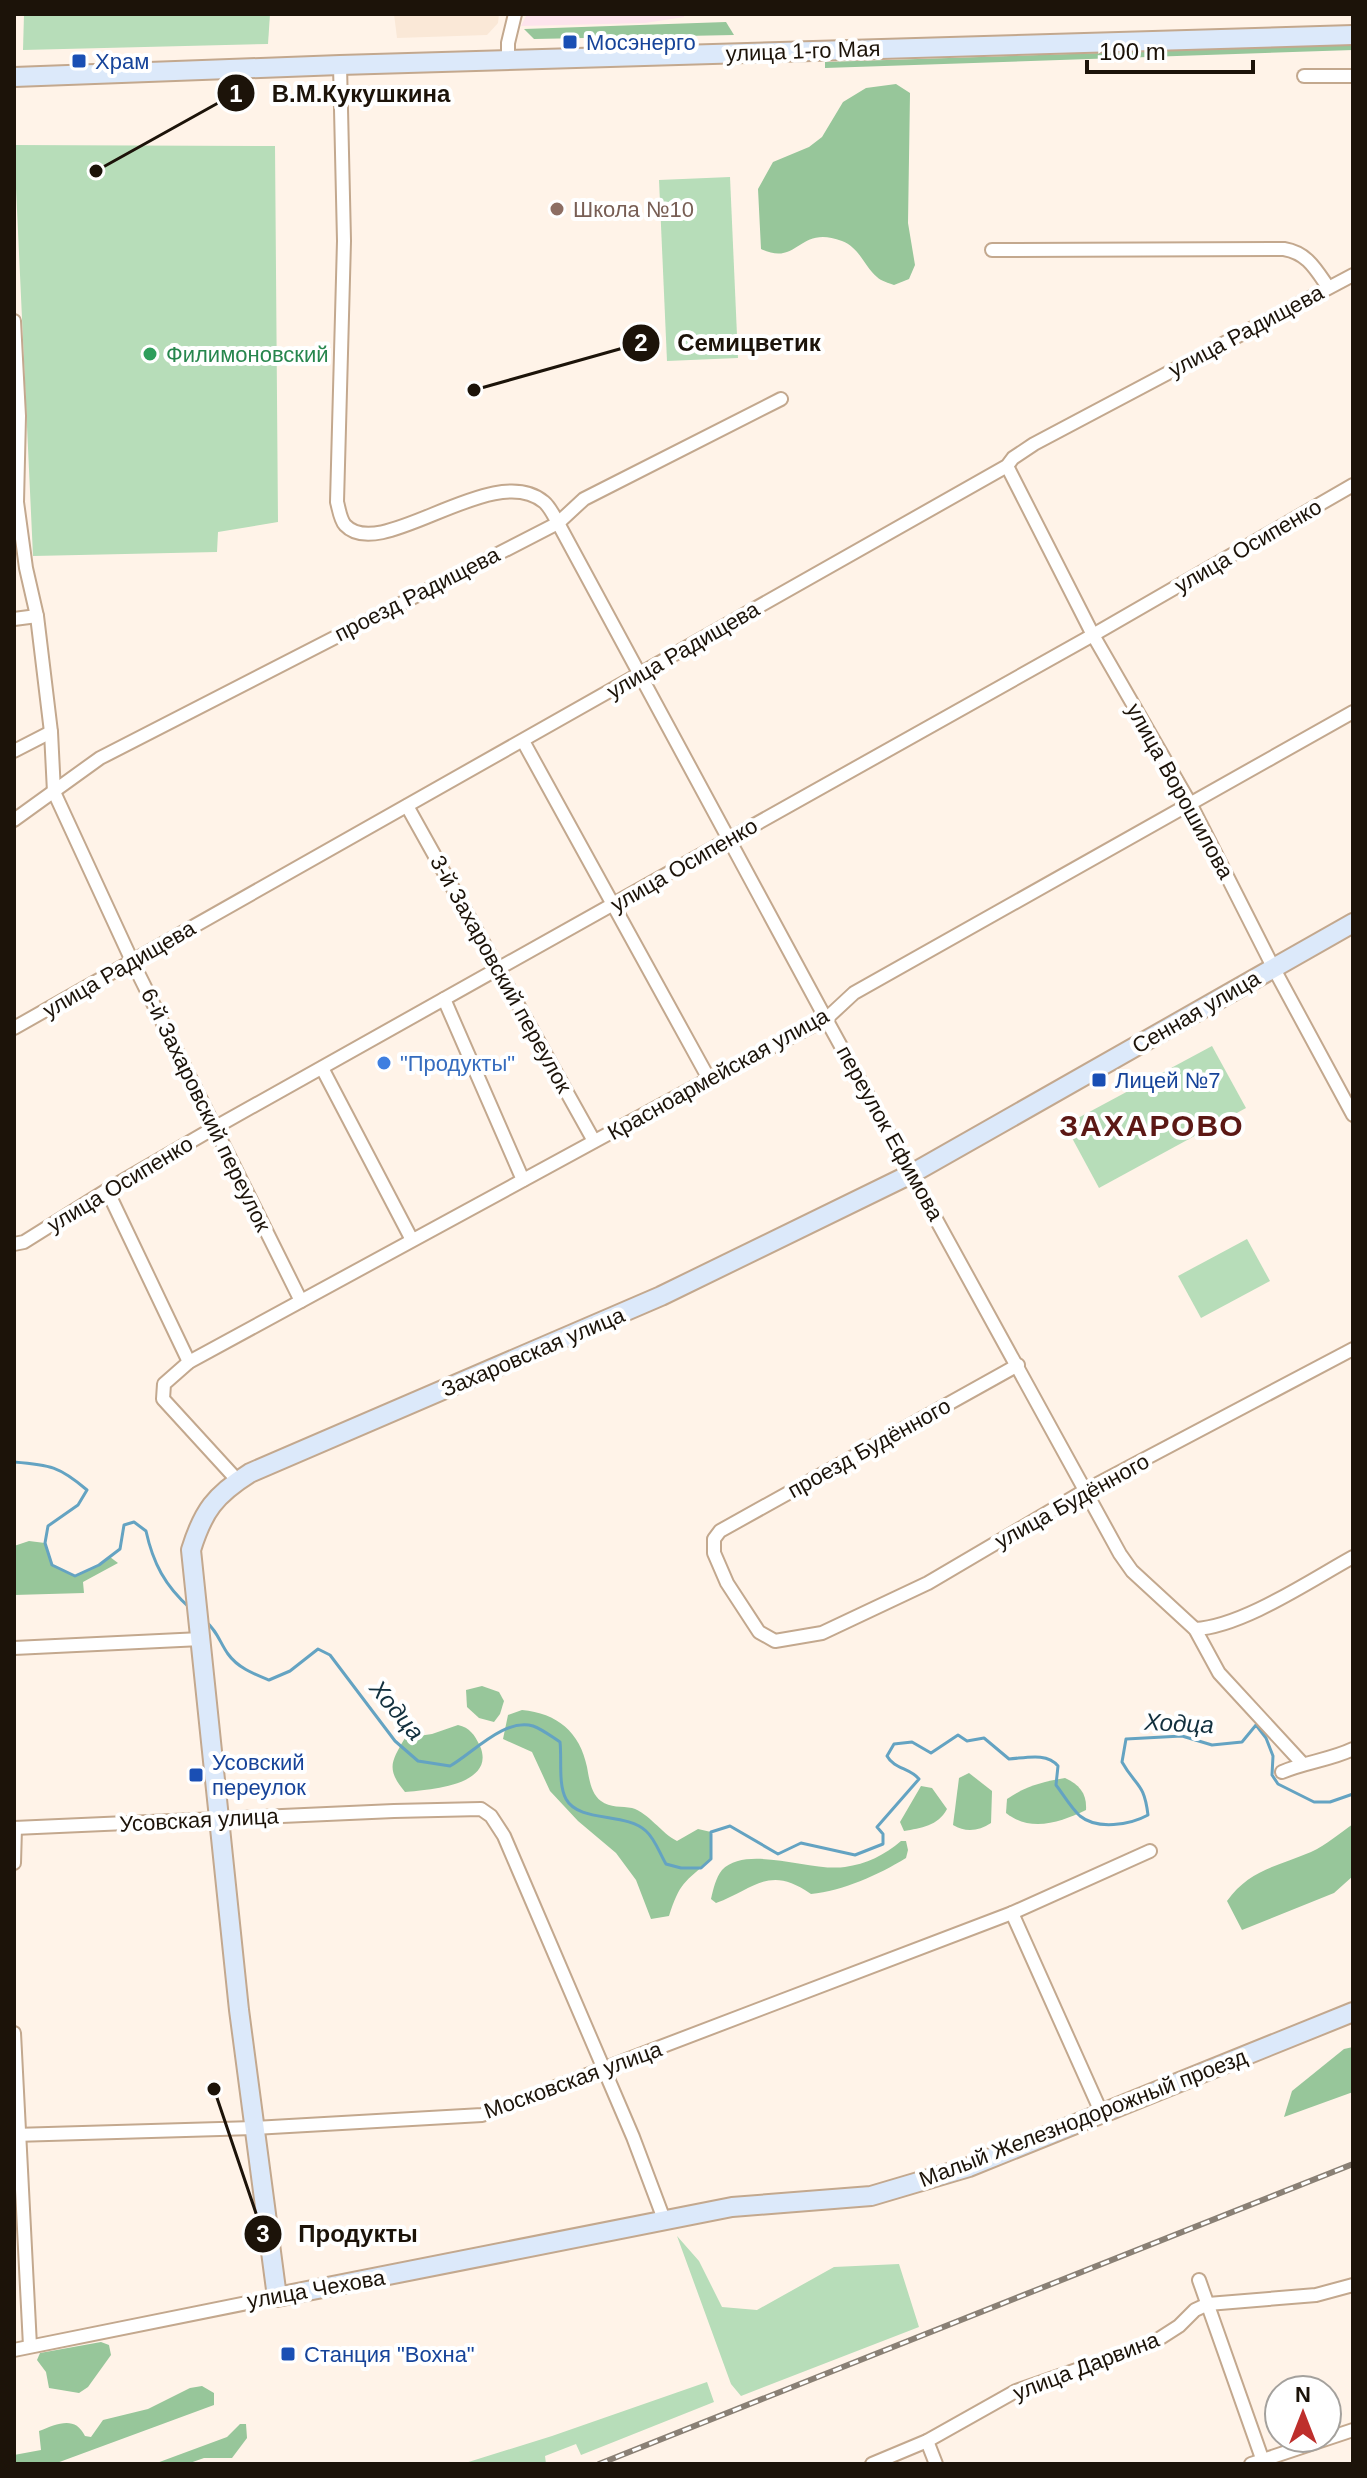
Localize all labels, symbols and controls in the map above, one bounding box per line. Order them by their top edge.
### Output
scale bar [1087,24,1253,74]
place label: Мосэнерго [586,30,696,55]
marker: Мосэнерго [561,33,579,51]
street label: улица 1-го Мая [725,36,881,66]
text: 100 m [1099,38,1166,65]
place label: Храм [95,49,149,74]
marker: Храм [70,52,88,70]
callout: В.М.Кукушкина [216,69,467,117]
text: 1 [229,80,243,107]
text: В.М.Кукушкина [272,80,451,107]
place label: Школа №10 [573,197,694,222]
marker: Школа №10 [548,200,566,218]
street label: улица Радищева [1164,279,1328,382]
callout: Семицветик [621,319,837,367]
text: 2 [634,329,648,356]
text: Семицветик [677,329,822,356]
place label: Филимоновский [166,342,329,367]
marker: Филимоновский [141,345,159,363]
street label: улица Осипенко [1170,494,1326,598]
street label: проезд Радищева [330,541,504,646]
street label: улица Радищева [602,596,764,704]
street label: улица Ворошилова [1121,699,1239,884]
street label: улица Осипенко [606,813,762,917]
street label: 3-й Захаровский переулок [425,851,577,1097]
street label: улица Радищева [38,915,200,1023]
street label: Сенная улица [1128,965,1265,1059]
street label: 6-й Захаровский переулок [136,984,276,1236]
street label: Красноармейская улица [603,1002,833,1145]
street label: переулок Ефимова [832,1041,949,1225]
place label: "Продукты" [400,1051,515,1076]
marker: "Продукты" [375,1054,393,1072]
place label: Лицей №7 [1115,1068,1221,1093]
marker: Лицей №7 [1090,1071,1108,1089]
district label: ЗАХАРОВО [1059,1109,1245,1142]
street label: улица Осипенко [43,1131,197,1237]
street label: Захаровская улица [438,1302,629,1402]
street label: проезд Будённого [783,1393,955,1503]
street label: улица Будённого [991,1448,1153,1554]
water label: Ходца [364,1674,430,1745]
water label: Ходца [1143,1708,1214,1738]
place label: Усовский переулок [212,1750,306,1800]
marker: Усовский переулок [187,1766,205,1784]
street label: Усовская улица [119,1803,280,1837]
street label: Московская улица [481,2036,666,2124]
street label: Малый Железнодорожный проезд [916,2044,1251,2192]
callout: Продукты [243,2210,434,2258]
text: 3 [256,2220,270,2247]
text: Продукты [298,2220,418,2247]
street label: улица Чехова [245,2264,388,2313]
street label: улица Дарвина [1009,2326,1163,2405]
place label: Станция "Вохна" [304,2342,475,2367]
marker: Станция "Вохна" [279,2345,297,2363]
north arrow [1263,2374,1343,2454]
text: N [1295,2382,1311,2407]

